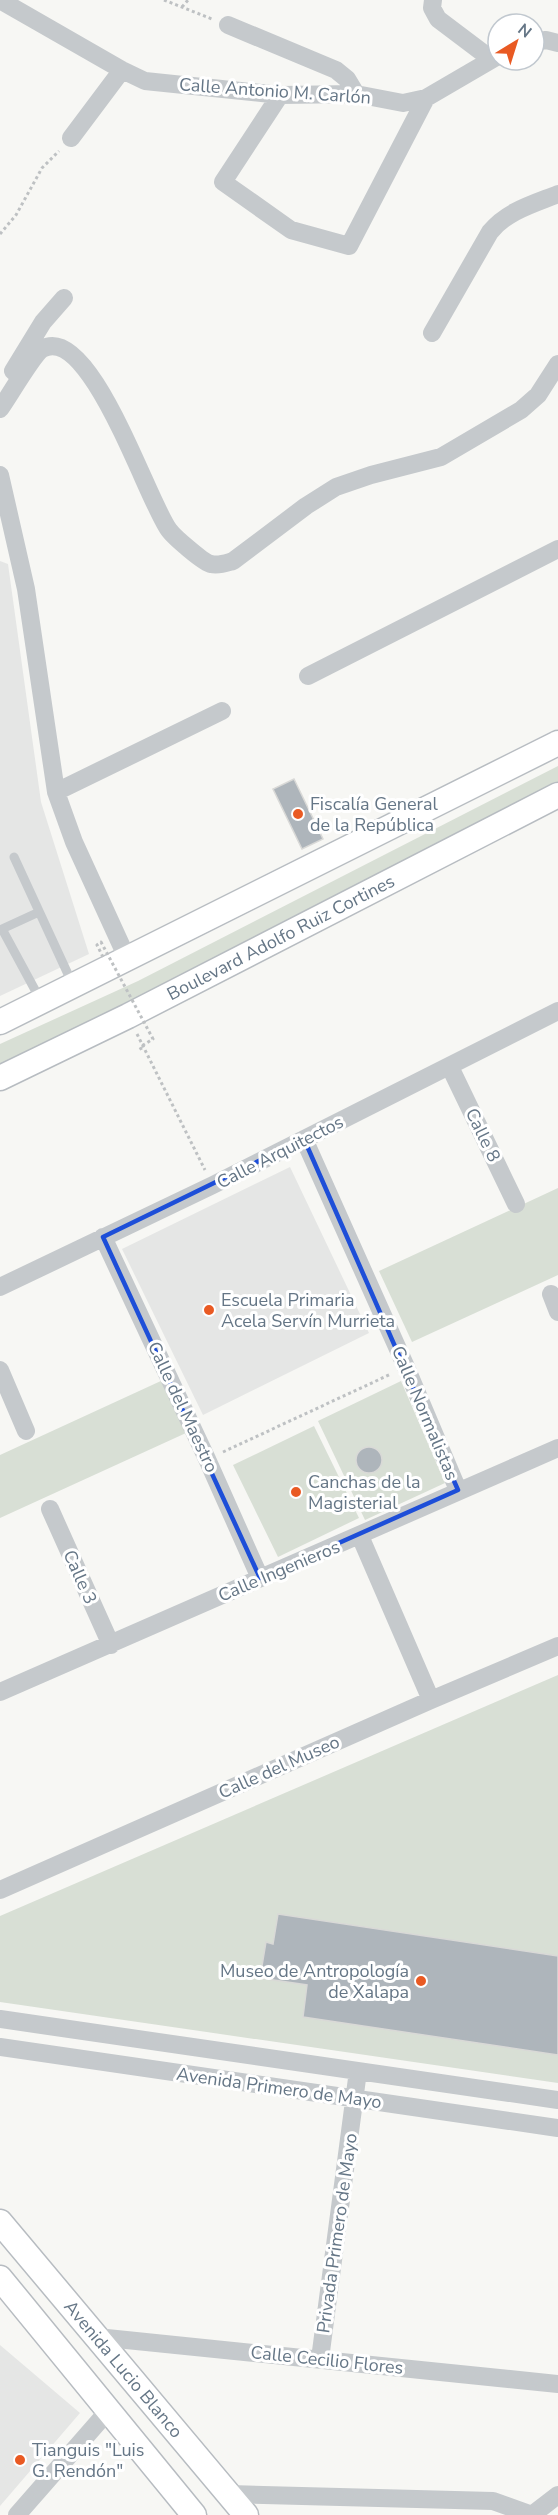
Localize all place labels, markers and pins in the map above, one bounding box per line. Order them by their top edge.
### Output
place label: Fiscalía General de la República [310,792,439,837]
marker: Fiscalía General de la República [291,807,305,821]
place label: Escuela Primaria Acela Servín Murrieta [221,1288,395,1333]
marker: Escuela Primaria Acela Servín Murrieta [202,1303,216,1317]
place label: Canchas de la Magisterial [308,1470,421,1515]
marker: Canchas de la Magisterial [289,1485,303,1499]
place label: Museo de Antropología de Xalapa [220,1959,409,2004]
marker: Museo de Antropología de Xalapa [414,1974,428,1988]
place label: Tianguis "Luis G. Rendón" [32,2438,144,2483]
marker: Tianguis "Luis G. Rendón" [13,2453,27,2467]

